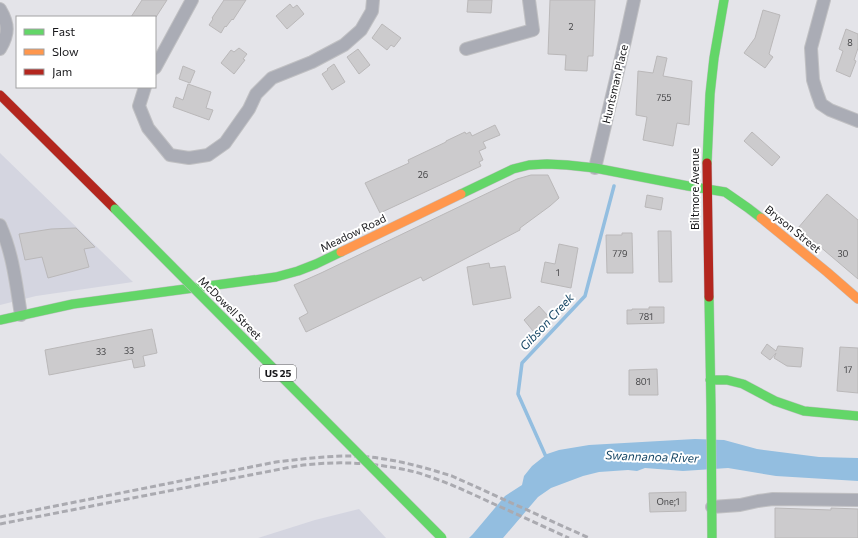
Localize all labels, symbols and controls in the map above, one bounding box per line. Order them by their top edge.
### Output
legend [16,16,156,88]
house number: 2 [569,21,574,32]
text: Fast [52,24,75,38]
house number: 8 [847,37,853,48]
street label: Huntsman Place [599,43,630,125]
text: Slow [52,44,79,58]
text: Jam [52,64,72,79]
house number: 755 [656,92,672,103]
street label: Biltmore Avenue [688,148,701,230]
house number: 26 [418,169,428,180]
street label: Bryson Street [763,202,824,255]
street label: Meadow Road [318,211,388,254]
house number: 779 [613,248,627,259]
house number: 30 [837,248,849,259]
house number: 1 [556,267,560,278]
street label: McDowell Street [196,273,265,342]
water label: Gibson Creek [516,290,576,353]
house number: 781 [639,311,653,322]
house number: 33 [124,345,134,356]
house number: 33 [96,346,106,357]
house number: 17 [844,364,853,375]
road number: US 25 [260,365,296,381]
house number: 801 [635,376,651,387]
water label: Swannanoa River [605,447,700,465]
house number: One;1 [656,496,680,507]

